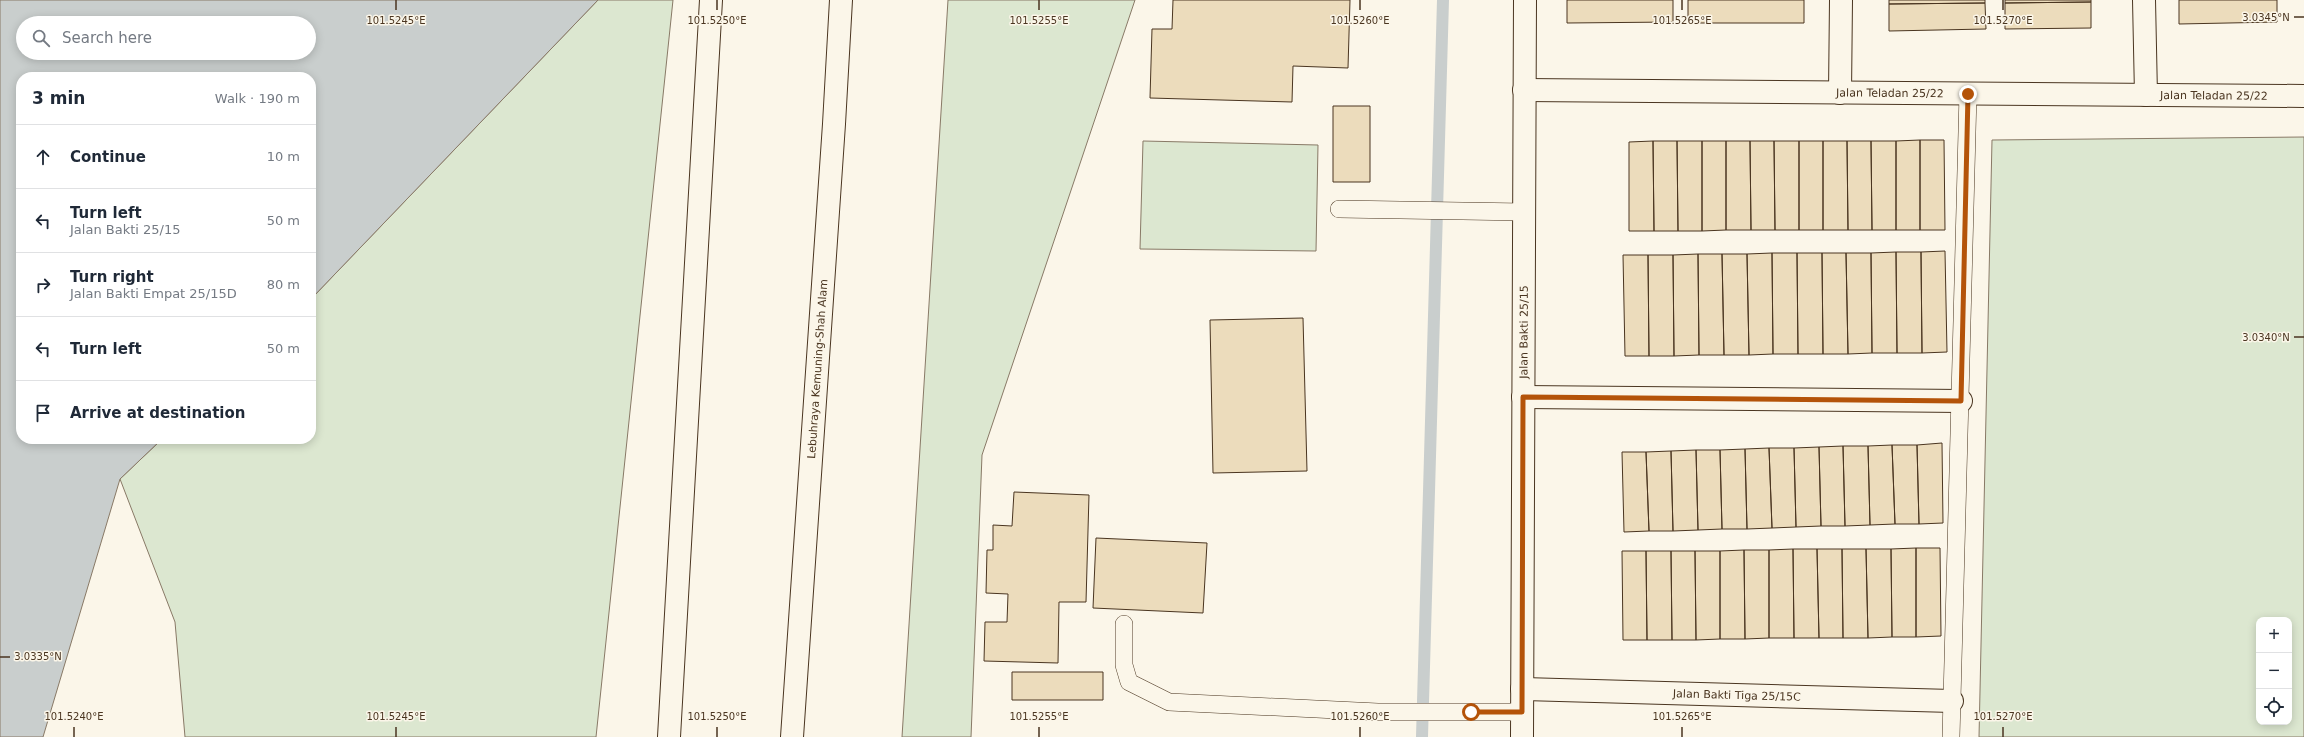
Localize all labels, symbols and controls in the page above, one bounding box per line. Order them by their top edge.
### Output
text: 3.0345°N [2242,12,2290,23]
text: 101.5245°E [366,15,426,26]
text: 101.5250°E [687,15,747,26]
text: 101.5255°E [1009,15,1069,26]
text: 101.5260°E [1330,15,1390,26]
text: 101.5265°E [1652,15,1712,26]
text: 101.5270°E [1973,15,2033,26]
search box [16,16,316,60]
icon: search [30,27,52,49]
text: Search here [62,29,152,47]
route end [1959,85,1977,103]
street label: Jalan Teladan 25/22 [1835,86,1944,100]
text: 3 min [32,88,85,108]
street label: Jalan Teladan 25/22 [2159,89,2268,103]
text: Walk · 190 m [215,91,300,106]
icon: ahead [32,146,54,168]
text: Continue [70,148,146,166]
text: 10 m [267,149,300,164]
text: Turn left [70,204,142,222]
icon: left [32,210,54,232]
text: 50 m [267,213,300,228]
text: Jalan Bakti 25/15 [70,222,180,237]
text: Turn right [70,268,154,286]
icon: right [32,274,54,296]
text: 80 m [267,277,300,292]
street label: Lebuhraya Kemuning-Shah Alam [805,279,830,459]
street label: Jalan Bakti 25/15 [1517,285,1531,380]
text: Jalan Bakti Empat 25/15D [70,286,237,301]
text: 3.0340°N [2242,332,2290,343]
icon: left [32,338,54,360]
text: Turn left [70,340,142,358]
text: 50 m [267,341,300,356]
icon: arrive [32,402,54,424]
text: Arrive at destination [70,404,245,422]
map controls [2256,617,2292,725]
button: + [2256,617,2292,653]
text: 3.0335°N [14,651,62,662]
button: − [2256,653,2292,689]
street label: Jalan Bakti Tiga 25/15C [1672,687,1801,704]
button: locate [2256,689,2292,725]
route start [1462,703,1480,721]
text: 101.5240°E [44,711,104,722]
text: 101.5245°E [366,711,426,722]
text: 101.5250°E [687,711,747,722]
text: 101.5255°E [1009,711,1069,722]
text: 101.5260°E [1330,711,1390,722]
text: 101.5265°E [1652,711,1712,722]
text: 101.5270°E [1973,711,2033,722]

